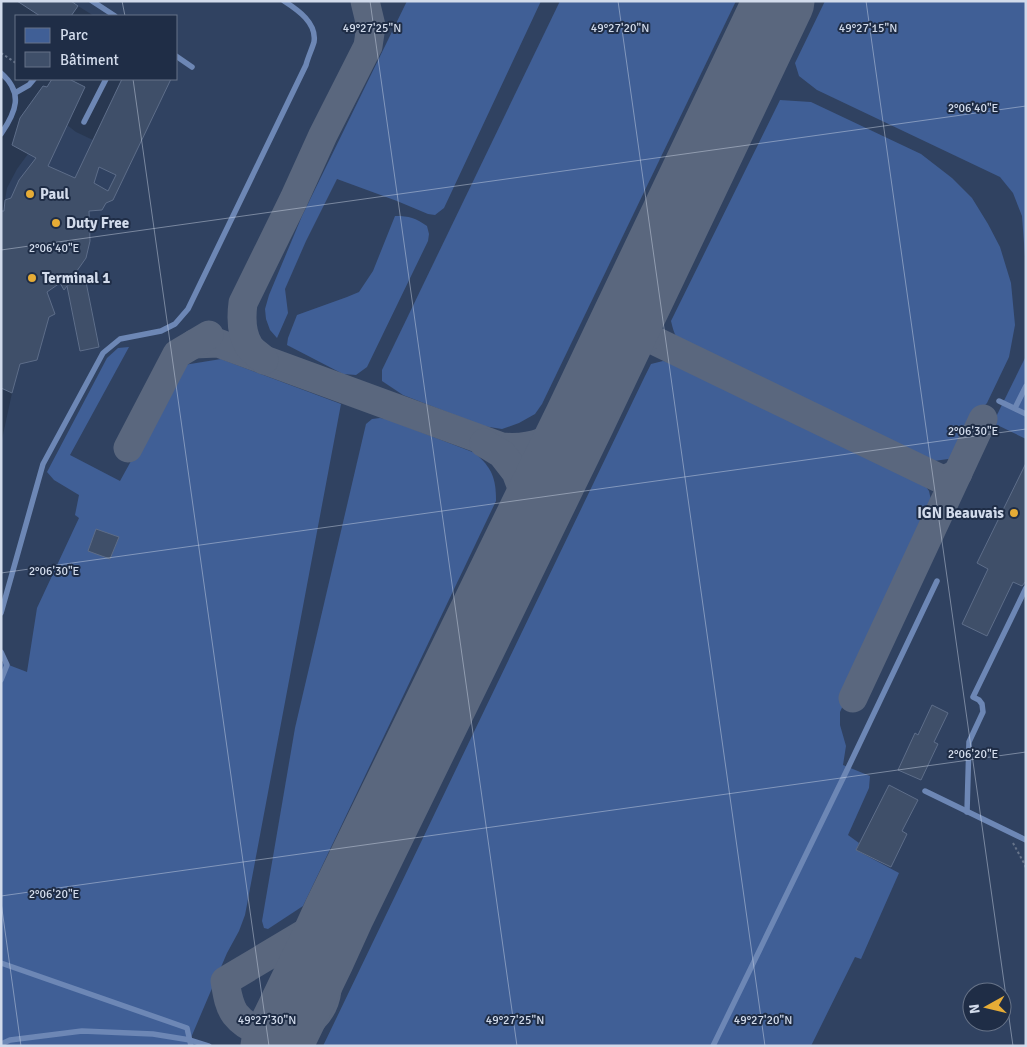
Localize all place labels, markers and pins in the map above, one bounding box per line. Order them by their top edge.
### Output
place label: Paul [40,185,69,203]
marker: Paul [24,188,36,200]
place label: Duty Free [66,214,129,232]
marker: Duty Free [50,217,62,229]
place label: Terminal 1 [42,269,110,287]
marker: Terminal 1 [26,272,38,284]
place label: IGN Beauvais [917,504,1004,522]
marker: IGN Beauvais [1008,507,1020,519]

